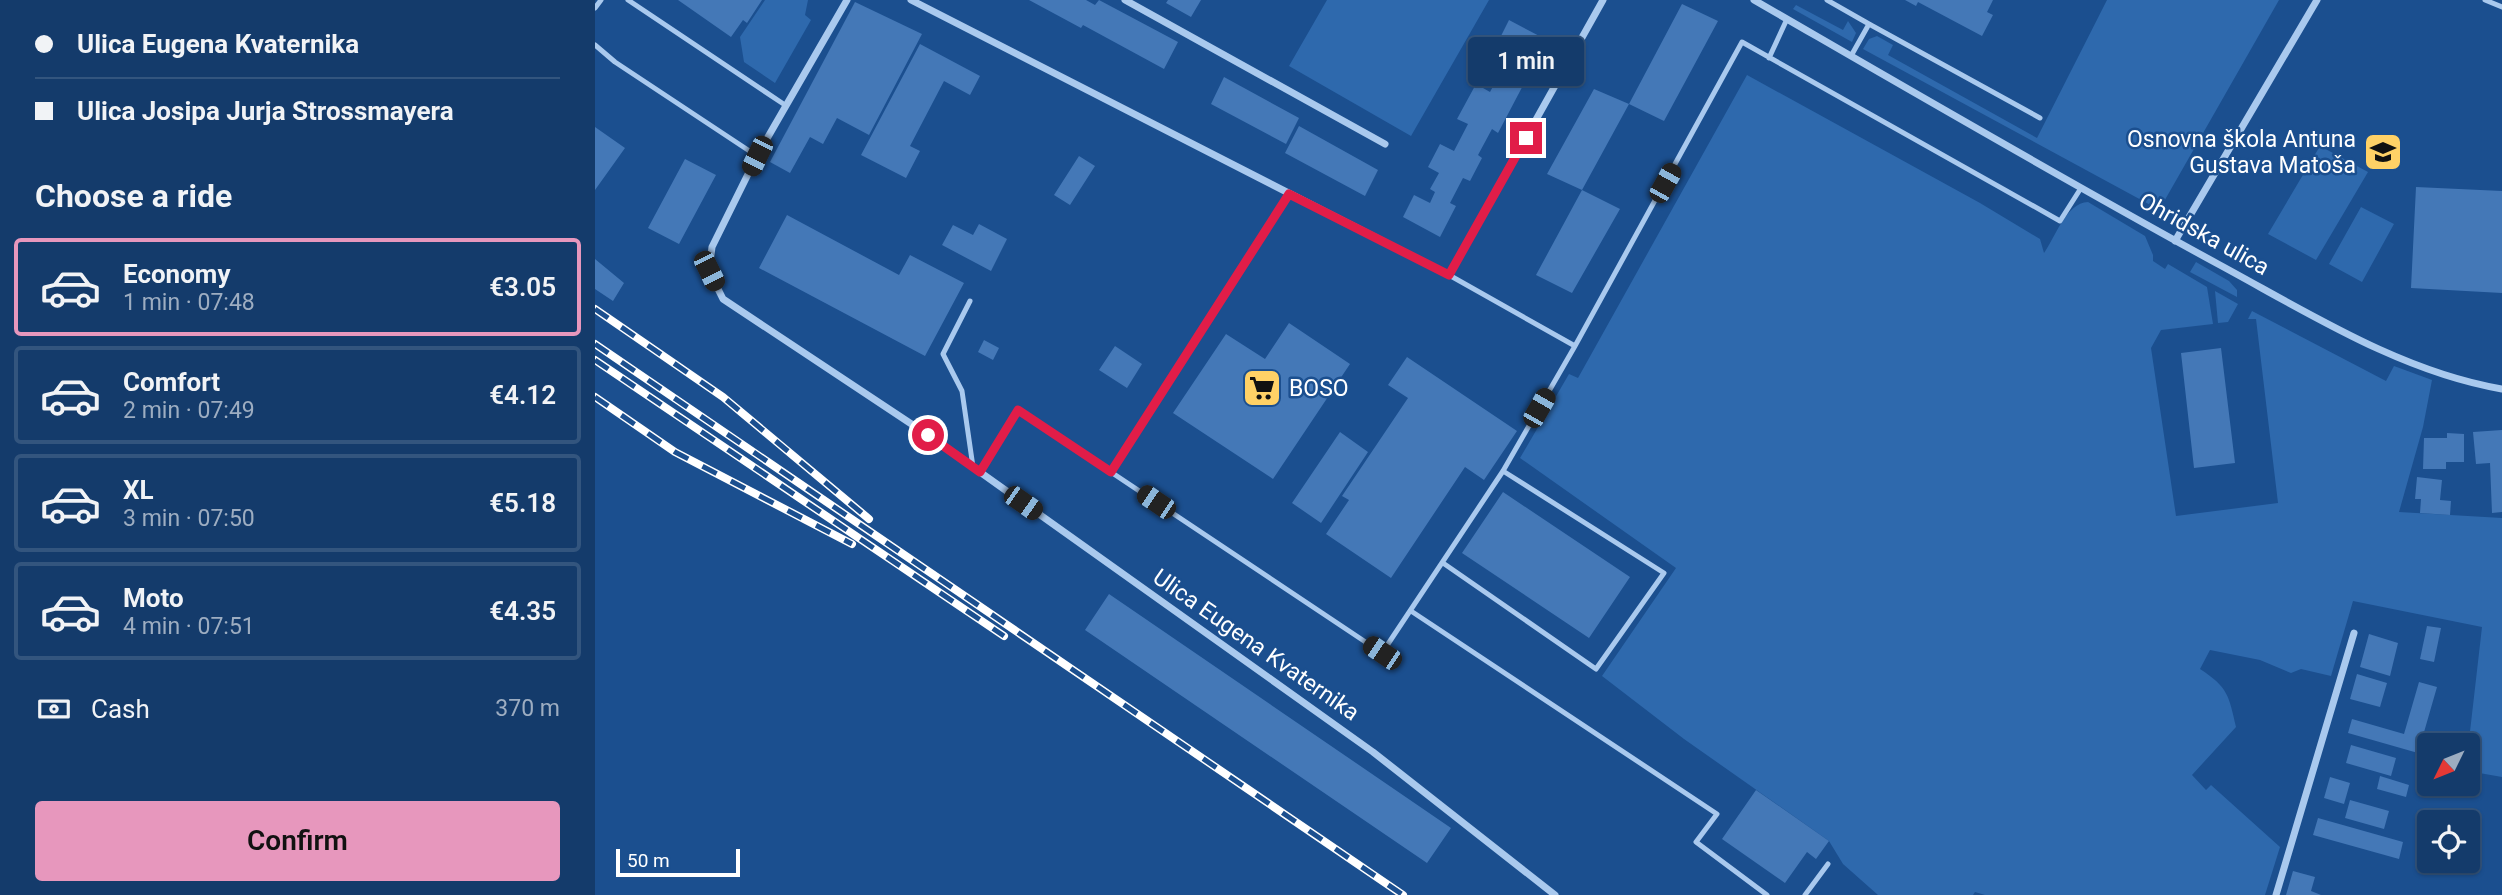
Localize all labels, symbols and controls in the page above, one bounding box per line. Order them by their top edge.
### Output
text: Ulica Eugena Kvaternika [77,29,359,59]
callout: 1 min [1468,37,1584,86]
text: 1 min [1497,48,1555,75]
text: Ulica Josipa Jurja Strossmayera [77,96,454,126]
route end [1510,122,1542,154]
place label: Osnovna škola Antuna Gustava Matoša [2127,126,2356,179]
school or university icon: Osnovna škola Antuna Gustava Matoša [2362,131,2404,173]
car [739,133,776,179]
car [1646,160,1685,206]
text: Choose a ride [35,177,232,215]
street label: Ohridska ulica [2134,187,2274,281]
car [691,248,728,294]
icon: car [39,256,102,319]
text: Economy [123,259,230,289]
text: €3.05 [489,272,556,302]
text: 1 min · 07:48 [123,289,255,316]
icon: car [39,364,102,427]
text: Comfort [123,367,220,397]
supermarket icon: BOSO [1241,367,1283,409]
place label: BOSO [1289,375,1349,402]
text: €4.12 [489,380,556,410]
car [1520,385,1559,431]
text: 2 min · 07:49 [123,397,255,424]
route start [912,419,944,451]
icon: car [39,472,102,535]
text: XL [123,475,154,505]
car [1000,482,1047,524]
car [1133,482,1180,522]
text: €5.18 [489,488,556,518]
text: 3 min · 07:50 [123,505,255,532]
street label: Ulica Eugena Kvaternika [1148,564,1364,726]
icon: car [39,580,102,643]
text: Moto [123,583,184,613]
text: €4.35 [489,596,556,626]
text: 4 min · 07:51 [123,613,255,640]
car [1359,633,1406,673]
icon: cash [35,690,73,728]
text: Cash [91,694,150,724]
text: 370 m [495,695,560,722]
north arrow [2417,733,2480,796]
map controls [2417,733,2480,873]
button: Confirm [35,801,560,881]
button: locate [2417,810,2480,873]
scale bar [616,846,740,878]
text: 50 m [627,849,670,872]

